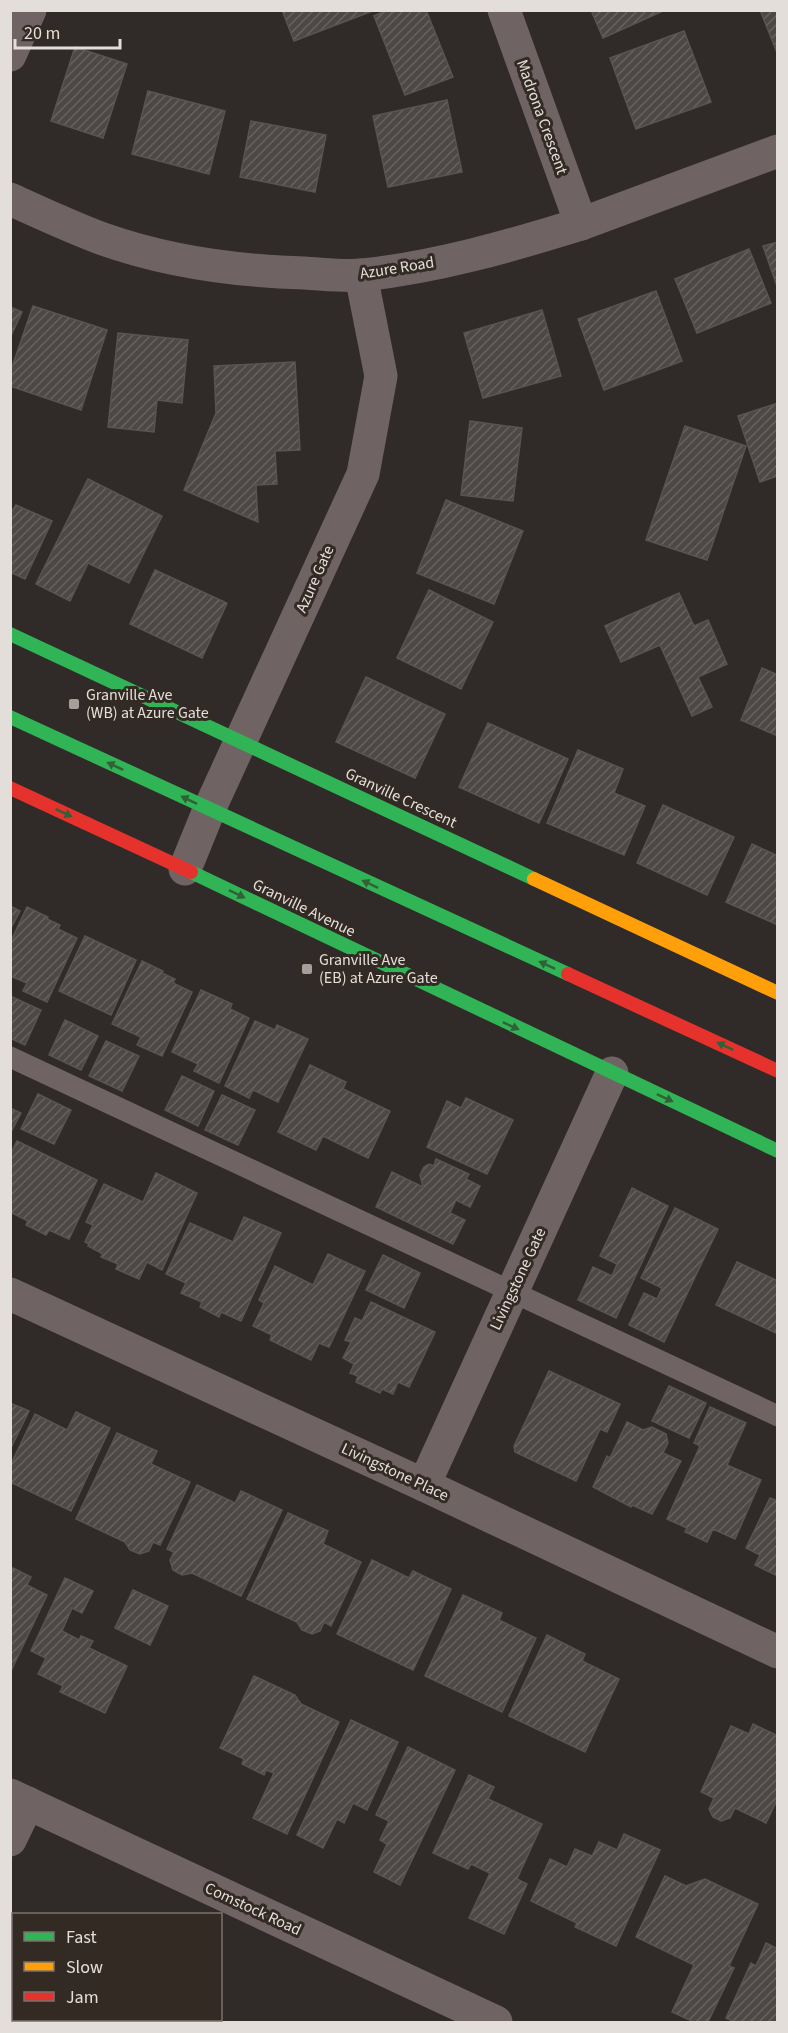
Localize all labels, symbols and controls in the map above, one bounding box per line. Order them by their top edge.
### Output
scale bar [15,12,120,50]
text: 20 m [24,21,60,46]
street label: Madrona Crescent [511,56,573,178]
street label: Azure Road [358,251,436,285]
street label: Azure Gate [290,542,340,616]
place label: Granville Ave (WB) at Azure Gate [86,684,209,724]
marker: Granville Ave (WB) at Azure Gate [67,697,81,711]
one-way arrow [107,761,124,770]
street label: Granville Crescent [342,763,461,834]
one-way arrow [180,796,197,805]
one-way arrow [55,808,72,817]
street label: Granville Avenue [249,874,359,942]
one-way arrow [362,879,379,888]
one-way arrow [229,890,246,899]
place label: Granville Ave (EB) at Azure Gate [319,949,438,989]
one-way arrow [539,960,556,969]
marker: Granville Ave (EB) at Azure Gate [300,962,314,976]
one-way arrow [503,1021,520,1030]
one-way arrow [716,1042,733,1051]
one-way arrow [656,1093,673,1102]
street label: Livingstone Gate [485,1224,551,1334]
street label: Livingstone Place [338,1437,452,1507]
street label: Comstock Road [201,1877,305,1941]
legend [12,1913,222,2021]
text: Fast [66,1925,97,1950]
text: Slow [66,1955,103,1980]
text: Jam [66,1985,99,2010]

